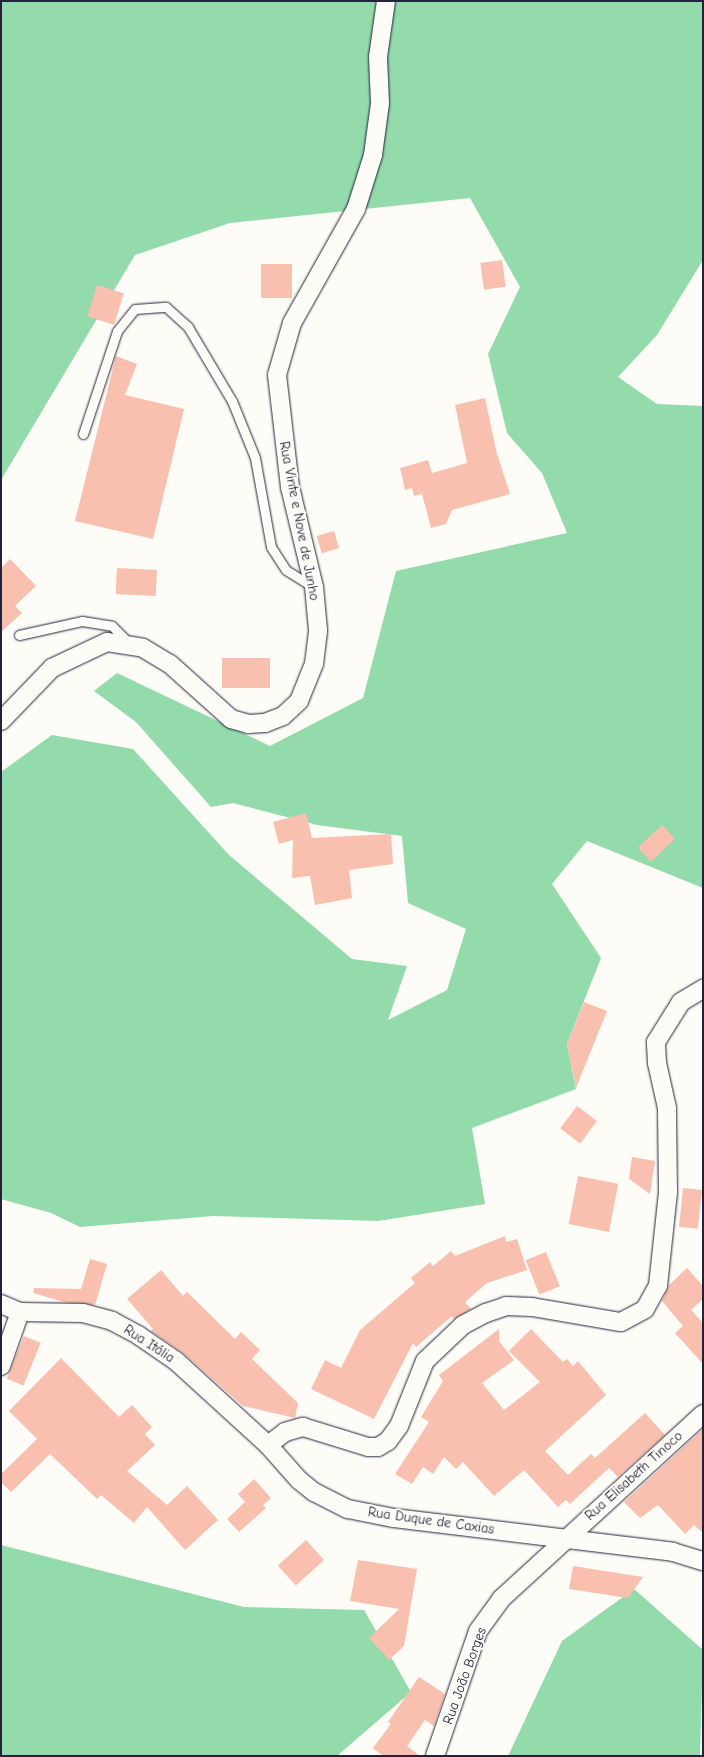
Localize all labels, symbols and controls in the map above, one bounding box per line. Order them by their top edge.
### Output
street label: Rua Vinte e Nove de Junho [275,440,323,602]
street label: Rua Itália [120,1321,178,1367]
street label: Rua Elisabeth Tinoco [582,1428,686,1524]
street label: Rua Duque de Caxias [367,1504,495,1538]
street label: Rua João Borges [440,1625,490,1727]

